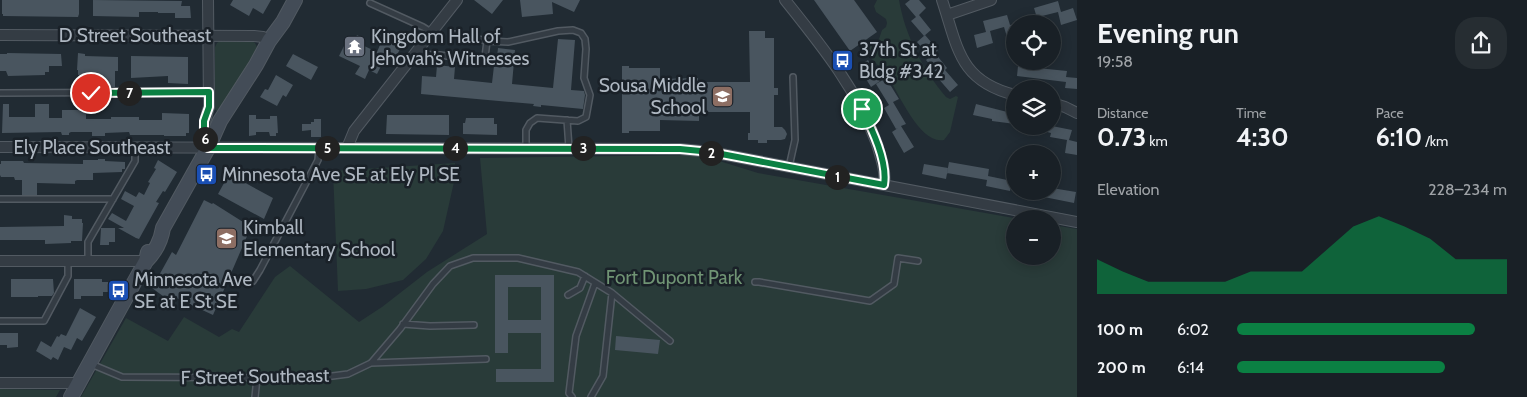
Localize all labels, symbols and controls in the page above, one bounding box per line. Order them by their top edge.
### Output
map controls [1006,15,1061,265]
button: locate [1006,15,1061,70]
text: Evening run [1097,16,1239,50]
button: share [1455,17,1507,69]
street label: D Street Southeast [59,24,212,47]
place label: Kingdom Hall of Jehovah’s Witnesses [370,25,530,70]
temple icon: Kingdom Hall of Jehovah’s Witnesses [343,35,367,59]
place label: 37th St at Bldg #342 [859,38,944,83]
bus stop icon: 37th St at Bldg #342 [831,48,855,72]
text: 19:58 [1097,52,1133,71]
pin [70,72,112,114]
place label: Sousa Middle School [599,74,707,119]
icon: check [77,79,105,107]
pin: 7 [116,80,142,106]
button: layers [1006,80,1061,135]
text: 7 [126,84,133,102]
school or university icon: Sousa Middle School [710,84,734,108]
pin [841,88,883,130]
icon: arrive [848,95,876,123]
text: Distance [1097,104,1149,122]
text: Time [1236,104,1266,122]
text: Pace [1376,104,1404,122]
text: 0.73 [1097,122,1146,152]
text: 4:30 [1236,122,1289,152]
text: 6:10 [1376,122,1422,152]
pin: 6 [192,126,218,152]
text: 6 [202,130,209,148]
text: km [1146,132,1168,150]
text: /km [1422,132,1448,150]
street label: Ely Place Southeast [14,136,171,159]
pin: 5 [314,136,340,160]
pin: 4 [442,136,468,160]
pin: 3 [570,136,596,160]
text: 5 [324,139,331,157]
text: 4 [451,139,460,157]
text: 3 [580,139,587,157]
pin: 2 [698,140,724,166]
text: 2 [708,144,715,162]
button: + [1006,145,1061,200]
bus stop icon: Minnesota Ave SE at Ely Pl SE [194,162,218,186]
place label: Minnesota Ave SE at Ely Pl SE [222,163,460,186]
pin: 1 [824,164,850,190]
text: 1 [835,168,840,186]
text: Elevation [1097,180,1160,199]
text: 228–234 m [1428,180,1507,199]
button: − [1006,210,1061,265]
place label: Kimball Elementary School [243,216,396,261]
school or university icon: Kimball Elementary School [215,226,239,250]
park label: Fort Dupont Park [606,266,743,289]
place label: Minnesota Ave SE at E St SE [134,268,252,313]
bus stop icon: Minnesota Ave SE at E St SE [106,278,130,302]
text: 100 m [1097,320,1143,339]
text: 6:02 [1177,320,1209,339]
text: 200 m [1097,358,1146,377]
text: 6:14 [1177,358,1204,377]
street label: F Street Southeast [180,364,330,389]

